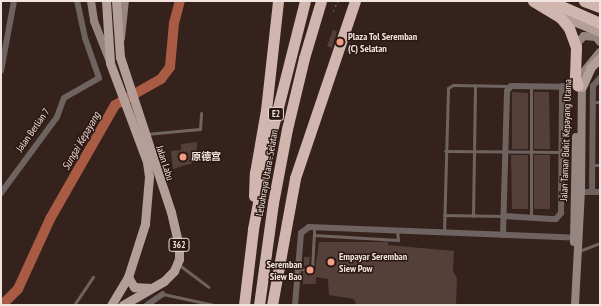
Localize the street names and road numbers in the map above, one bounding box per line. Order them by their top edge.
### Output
street label: Jalan Taman Bukit Kepayang Utama [558,79,574,201]
street label: Jalan Berlian 7 [14,106,52,154]
road number: E2 [267,107,285,121]
street label: Lebuhraya Utara–Selatan [254,129,280,217]
street label: Jalan Labu [154,144,176,182]
road number: 362 [168,238,190,252]

